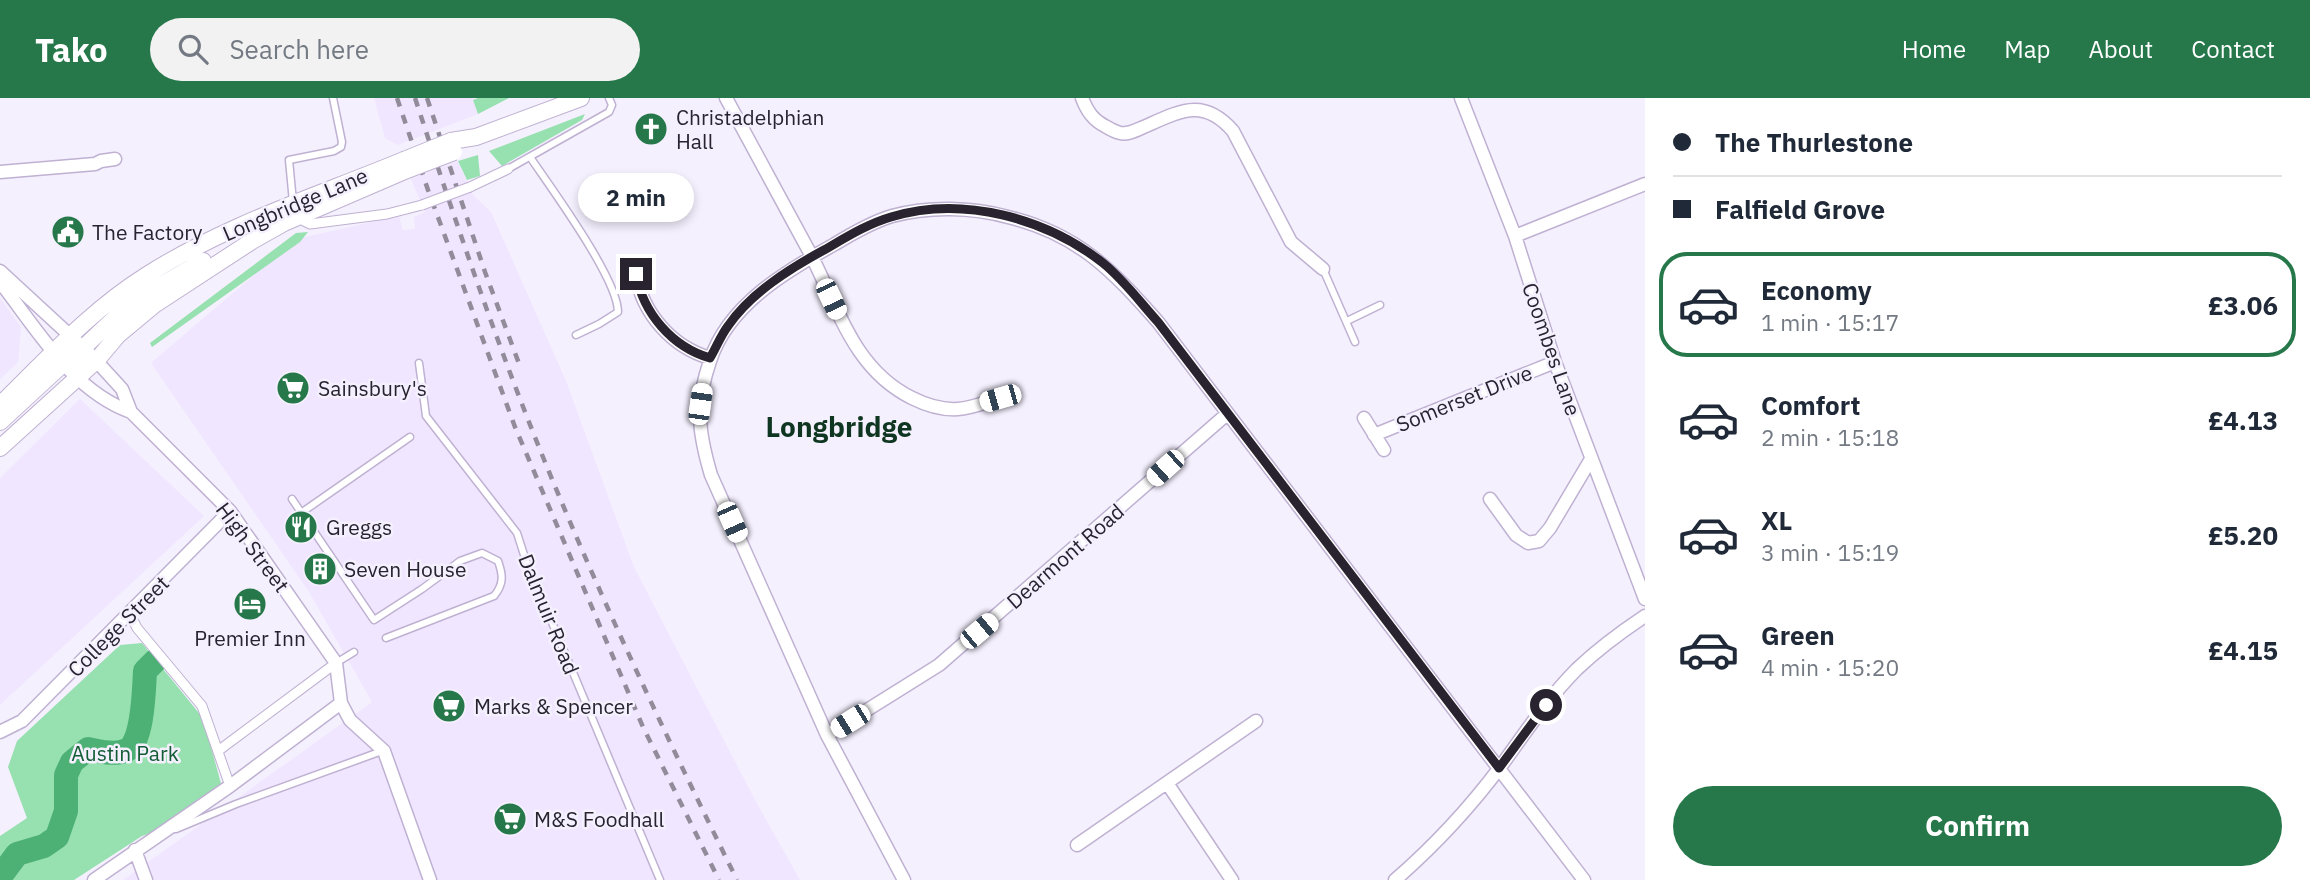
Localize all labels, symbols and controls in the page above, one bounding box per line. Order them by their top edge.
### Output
search box [150,18,640,81]
text: Tako [35,28,108,71]
icon: search [174,30,212,68]
text: Search here [230,32,369,66]
text: Home [1902,33,1966,65]
text: Map [2004,33,2050,65]
text: About [2088,33,2153,65]
text: Contact [2191,33,2275,65]
place label: Christadelphian Hall [676,103,825,155]
church icon: Christadelphian Hall [632,110,670,148]
text: The Thurlestone [1715,125,1913,159]
street label: Longbridge Lane [218,161,372,247]
callout: 2 min [578,172,694,222]
text: 2 min [606,182,666,212]
text: Falfield Grove [1715,192,1885,226]
public building icon: The Factory [49,213,87,251]
place label: The Factory [92,218,203,246]
route end [620,258,652,290]
icon: car [1677,273,1740,336]
text: Economy [1761,273,1872,307]
car [813,276,850,322]
street label: Coombes Lane [1516,279,1588,419]
text: £3.06 [2208,288,2278,322]
text: 1 min · 15:17 [1761,307,1899,337]
street label: Somerset Drive [1392,358,1536,438]
supermarket icon: Sainsbury's [274,369,312,407]
place label: Sainsbury's [318,374,427,402]
car [687,382,714,426]
car [977,382,1024,414]
icon: car [1677,388,1740,451]
text: Comfort [1761,388,1860,422]
text: £4.13 [2208,403,2278,437]
district label: Longbridge [766,408,912,445]
text: 2 min · 15:18 [1761,422,1899,452]
car [1143,446,1188,490]
street label: High Street [210,496,296,598]
street label: Dearmont Road [1000,497,1130,615]
car [714,499,751,545]
icon: car [1677,503,1740,566]
text: XL [1761,503,1792,537]
restaurant icon: Greggs [282,508,320,546]
place label: Greggs [326,513,392,541]
text: £5.20 [2208,518,2278,552]
text: 3 min · 15:19 [1761,537,1899,567]
building icon: Seven House [301,550,339,588]
street label: Dalmuir Road [512,550,586,678]
place label: Seven House [344,555,466,583]
street label: College Street [61,569,175,683]
hotel icon: Premier Inn [231,585,269,623]
car [957,609,1002,653]
icon: car [1677,618,1740,681]
text: Green [1761,618,1835,652]
place label: Premier Inn [194,624,306,652]
text: £4.15 [2208,633,2278,667]
text: 4 min · 15:20 [1761,652,1899,682]
supermarket icon: Marks & Spencer [430,687,468,725]
route start [1530,689,1562,721]
place label: Marks & Spencer [474,692,633,720]
car [827,701,874,741]
park label: Austin Park [71,739,179,767]
button: Confirm [1673,786,2282,866]
supermarket icon: M&S Foodhall [491,800,529,838]
place label: M&S Foodhall [534,805,664,833]

